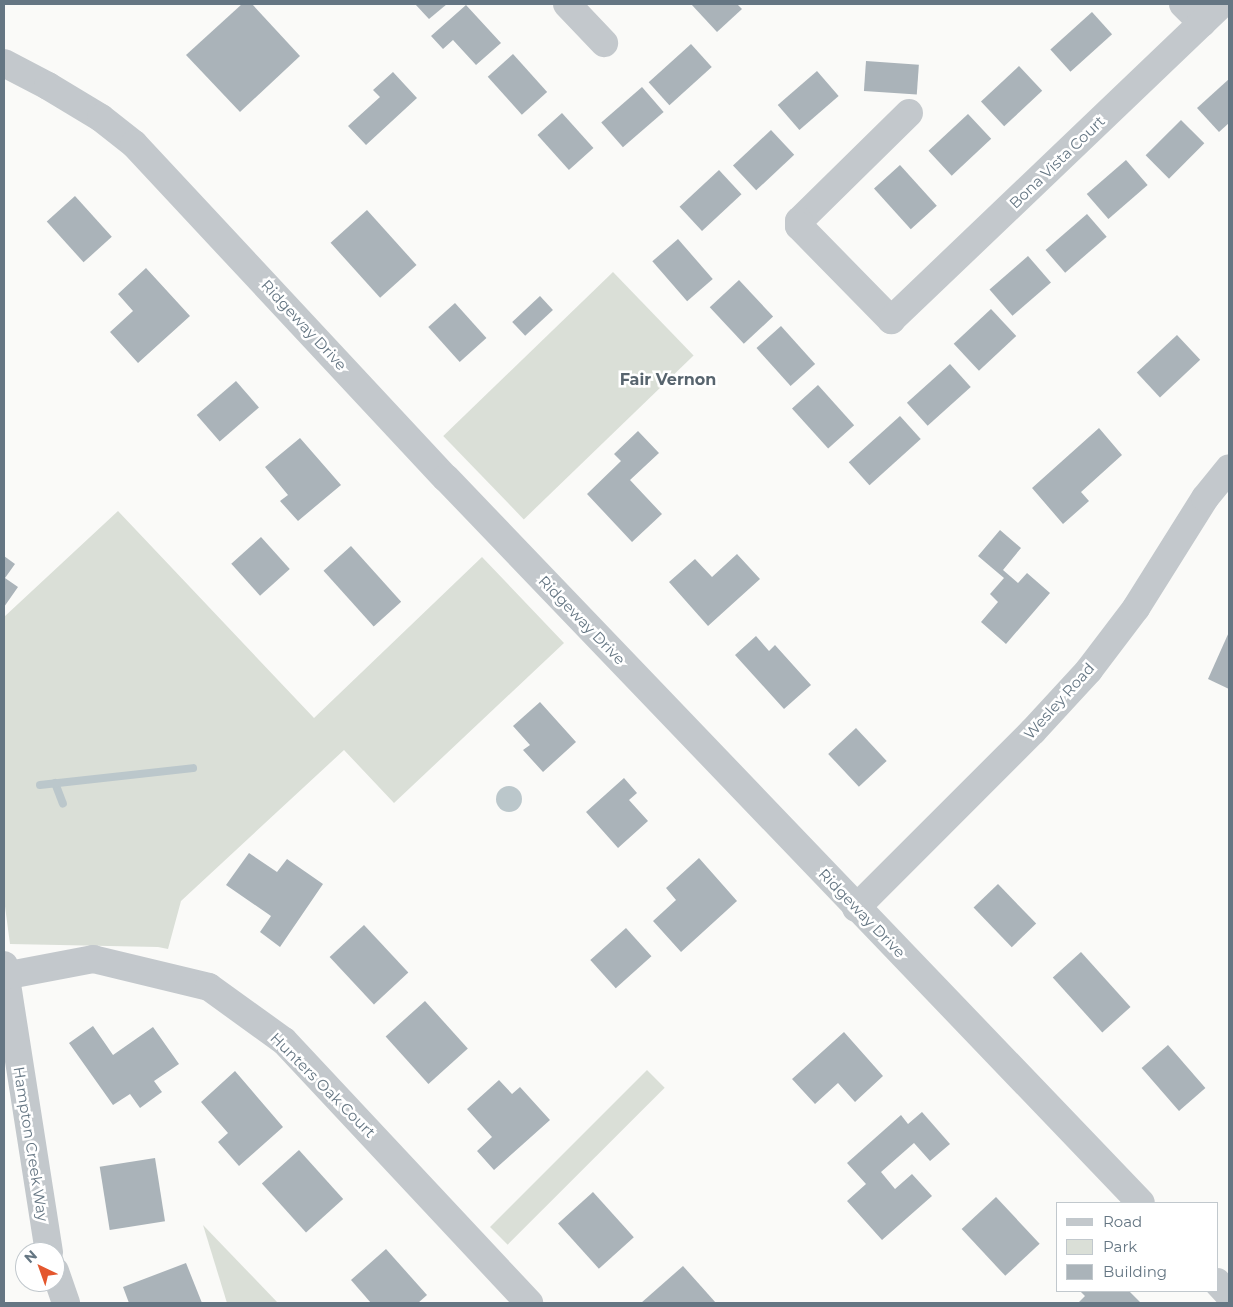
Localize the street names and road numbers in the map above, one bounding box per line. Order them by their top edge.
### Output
street label: Bona Vista Court [1005,112,1109,212]
street label: Ridgeway Drive [258,276,350,374]
street label: Ridgeway Drive [535,572,629,668]
street label: Wesley Road [1020,659,1098,743]
street label: Ridgeway Drive [815,865,909,961]
street label: Hunters Oak Court [267,1029,379,1141]
street label: Hampton Creek Way [10,1065,52,1223]

